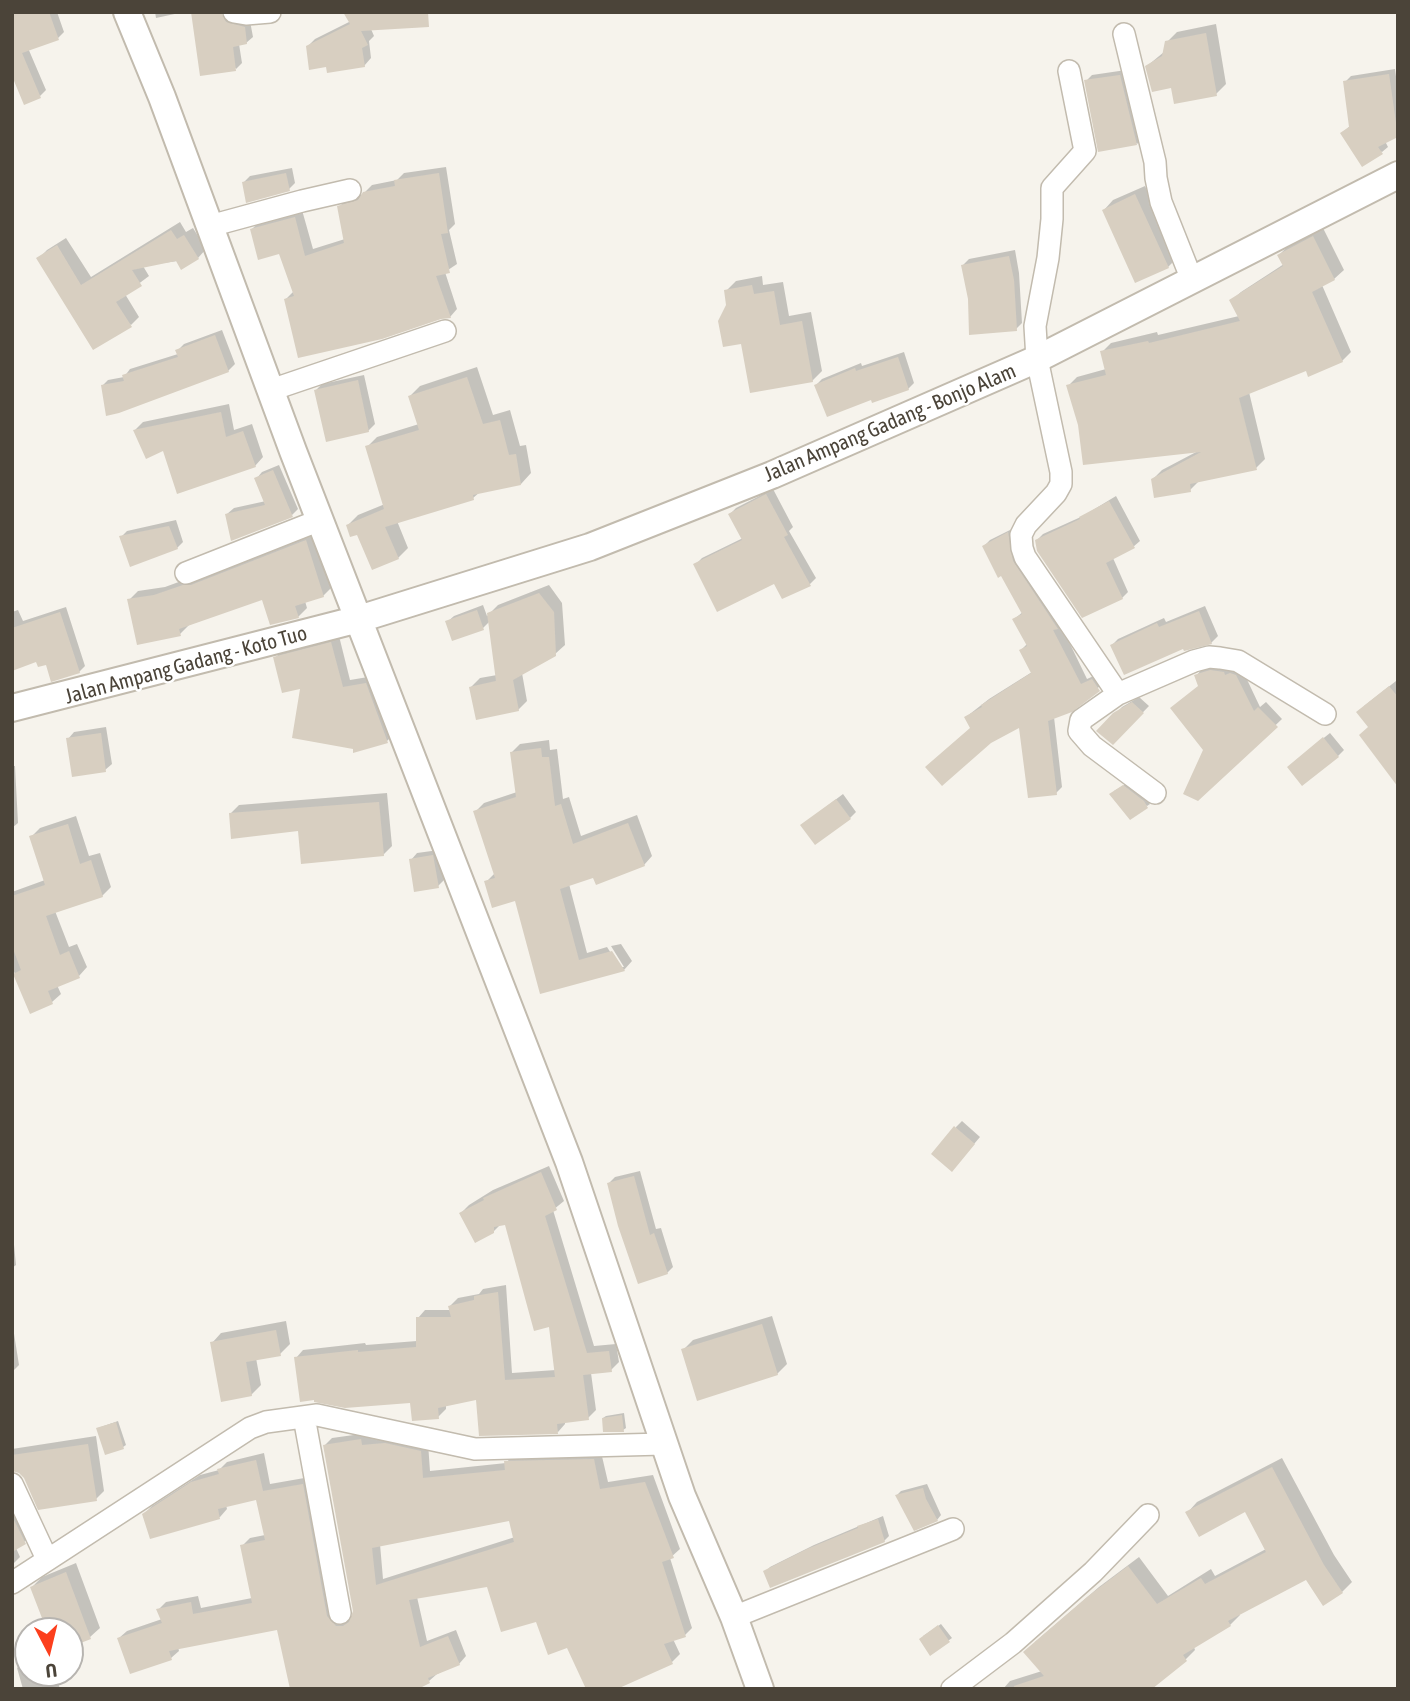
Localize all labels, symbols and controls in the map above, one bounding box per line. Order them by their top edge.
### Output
street label: Jalan Ampang Gadang - Bonjo Alam [760,358,1020,488]
street label: Jalan Ampang Gadang - Koto Tuo [62,621,310,709]
north arrow [14,1617,84,1687]
text: U [44,1659,58,1682]

